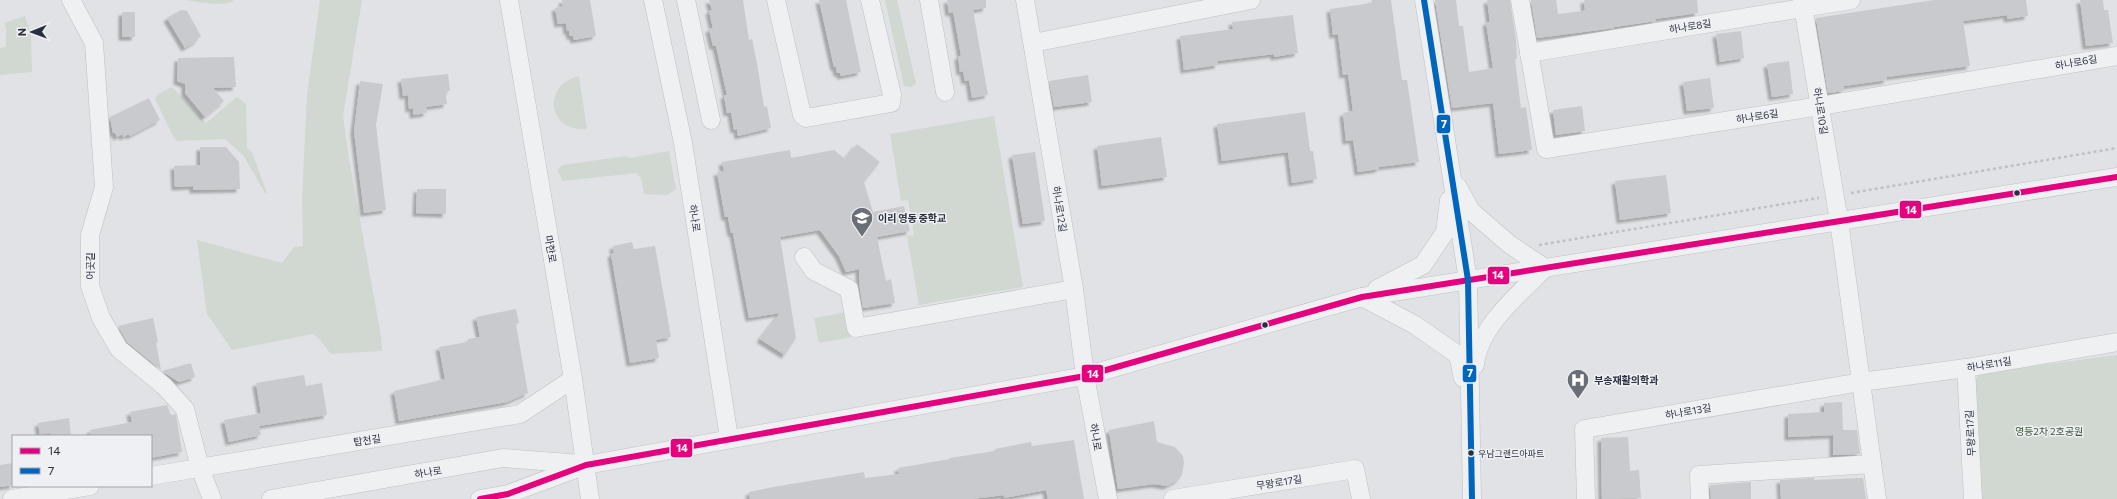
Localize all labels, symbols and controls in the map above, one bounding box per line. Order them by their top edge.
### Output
north arrow [12,12,52,52]
street label: 하나로8길 [1668,17,1712,35]
text: N [15,28,28,36]
street label: 하나로6길 [2054,52,2098,72]
street label: 하나로10길 [1811,87,1831,135]
street label: 하나로6길 [1735,107,1779,125]
line badge: 7 [1436,114,1451,134]
text: 7 [1441,117,1447,130]
street label: 하나로12길 [1050,185,1070,233]
unlabelled marker [2012,188,2022,198]
line badge: 14 [1899,200,1922,219]
street label: 하나로 [687,203,703,233]
text: 14 [1905,203,1917,216]
school or university icon: 이리 영동 중학교 [849,205,875,238]
place label: 이리 영동 중학교 [878,212,946,224]
street label: 마한로 [543,234,559,264]
street label: 어곳길 [84,252,96,280]
line badge: 14 [1487,266,1510,285]
text: 14 [1492,268,1504,281]
unlabelled marker [1260,320,1270,330]
street label: 하나로11길 [1966,355,2012,373]
line badge: 14 [1081,364,1104,383]
line badge: 7 [1462,364,1477,383]
text: 7 [1467,366,1473,379]
text: 14 [1087,367,1099,380]
hospital icon: 부송재활의학과 [1565,367,1591,400]
place label: 부송재활의학과 [1594,374,1658,386]
street label: 하나로13길 [1664,401,1712,421]
street label: 무왕로17길 [1963,410,1977,456]
street label: 하나로 [1088,422,1104,452]
park label: 영등2차 2호공원 [2015,425,2083,437]
street label: 탑천길 [352,432,382,448]
legend [12,435,152,487]
line badge: 14 [670,438,693,458]
text: 14 [676,441,688,454]
text: 14 [48,443,60,457]
marker: 우남그랜드아파트 [1466,448,1476,458]
place label: 우남그랜드아파트 [1478,448,1544,459]
text: 7 [48,463,54,477]
street label: 하나로 [413,464,443,480]
street label: 무왕로17길 [1255,472,1303,492]

